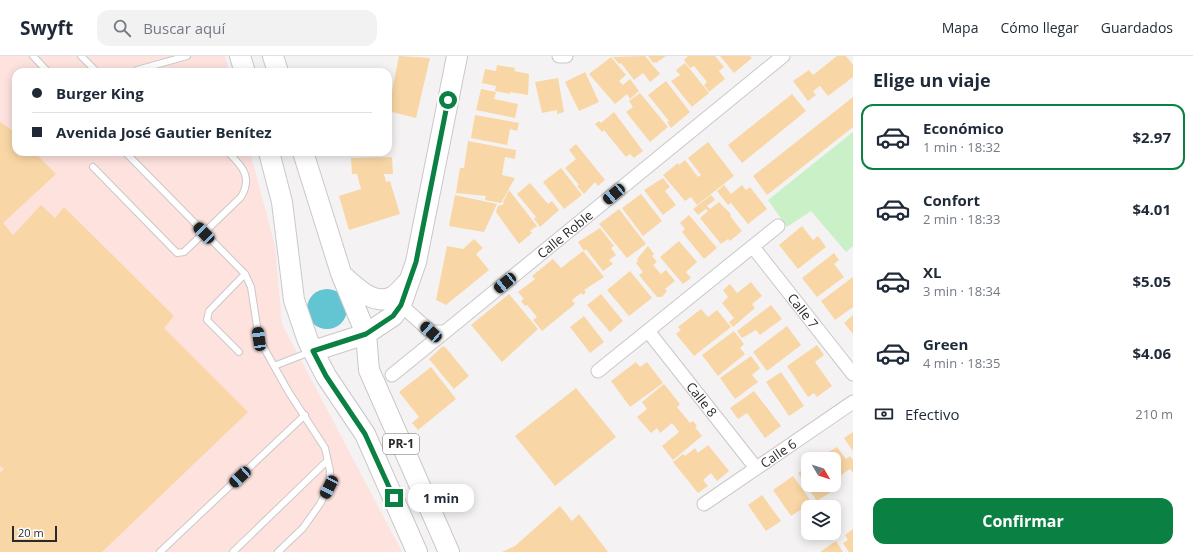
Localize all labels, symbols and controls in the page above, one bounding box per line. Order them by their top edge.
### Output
search box [97,10,377,46]
text: Swyft [20,15,73,41]
icon: search [111,17,133,39]
text: Buscar aquí [143,18,225,38]
text: Mapa [942,18,978,37]
text: Cómo llegar [1000,18,1079,37]
text: Guardados [1101,18,1173,37]
text: Elige un viaje [873,68,991,92]
text: Burger King [56,83,144,103]
route start [439,91,457,109]
text: Económico [923,118,1004,138]
icon: car [875,119,911,155]
text: Avenida José Gautier Benítez [56,122,272,142]
text: $2.97 [1132,127,1171,147]
text: 1 min · 18:32 [923,138,1000,156]
car [601,182,627,206]
text: Confort [923,190,980,210]
icon: car [875,191,911,227]
text: $4.01 [1132,199,1171,219]
street label: Calle Roble [533,206,596,262]
text: 2 min · 18:33 [923,210,1000,228]
car [191,220,217,246]
text: XL [923,262,941,282]
icon: car [875,263,911,299]
car [492,271,518,295]
text: $5.05 [1132,271,1171,291]
text: 3 min · 18:34 [923,282,1000,300]
street label: Calle 7 [784,289,823,332]
car [418,320,444,344]
car [251,326,267,352]
text: Green [923,334,968,354]
icon: car [875,335,911,371]
text: $4.06 [1132,343,1171,363]
text: 4 min · 18:35 [923,354,1000,372]
street label: Calle 8 [682,378,721,421]
icon: cash [873,403,895,425]
text: Efectivo [905,404,960,424]
text: 210 m [1135,405,1173,423]
road number: PR-1 [383,434,419,454]
street label: Calle 6 [757,434,800,472]
north arrow [801,452,841,492]
map controls [801,452,841,540]
car [227,464,253,490]
car [318,474,340,500]
callout: 1 min [408,484,474,512]
route end [385,489,403,507]
text: 1 min [423,489,459,507]
button: Confirmar [873,498,1173,544]
button: layers [801,500,841,540]
scale bar [12,524,57,543]
text: 20 m [18,525,44,540]

